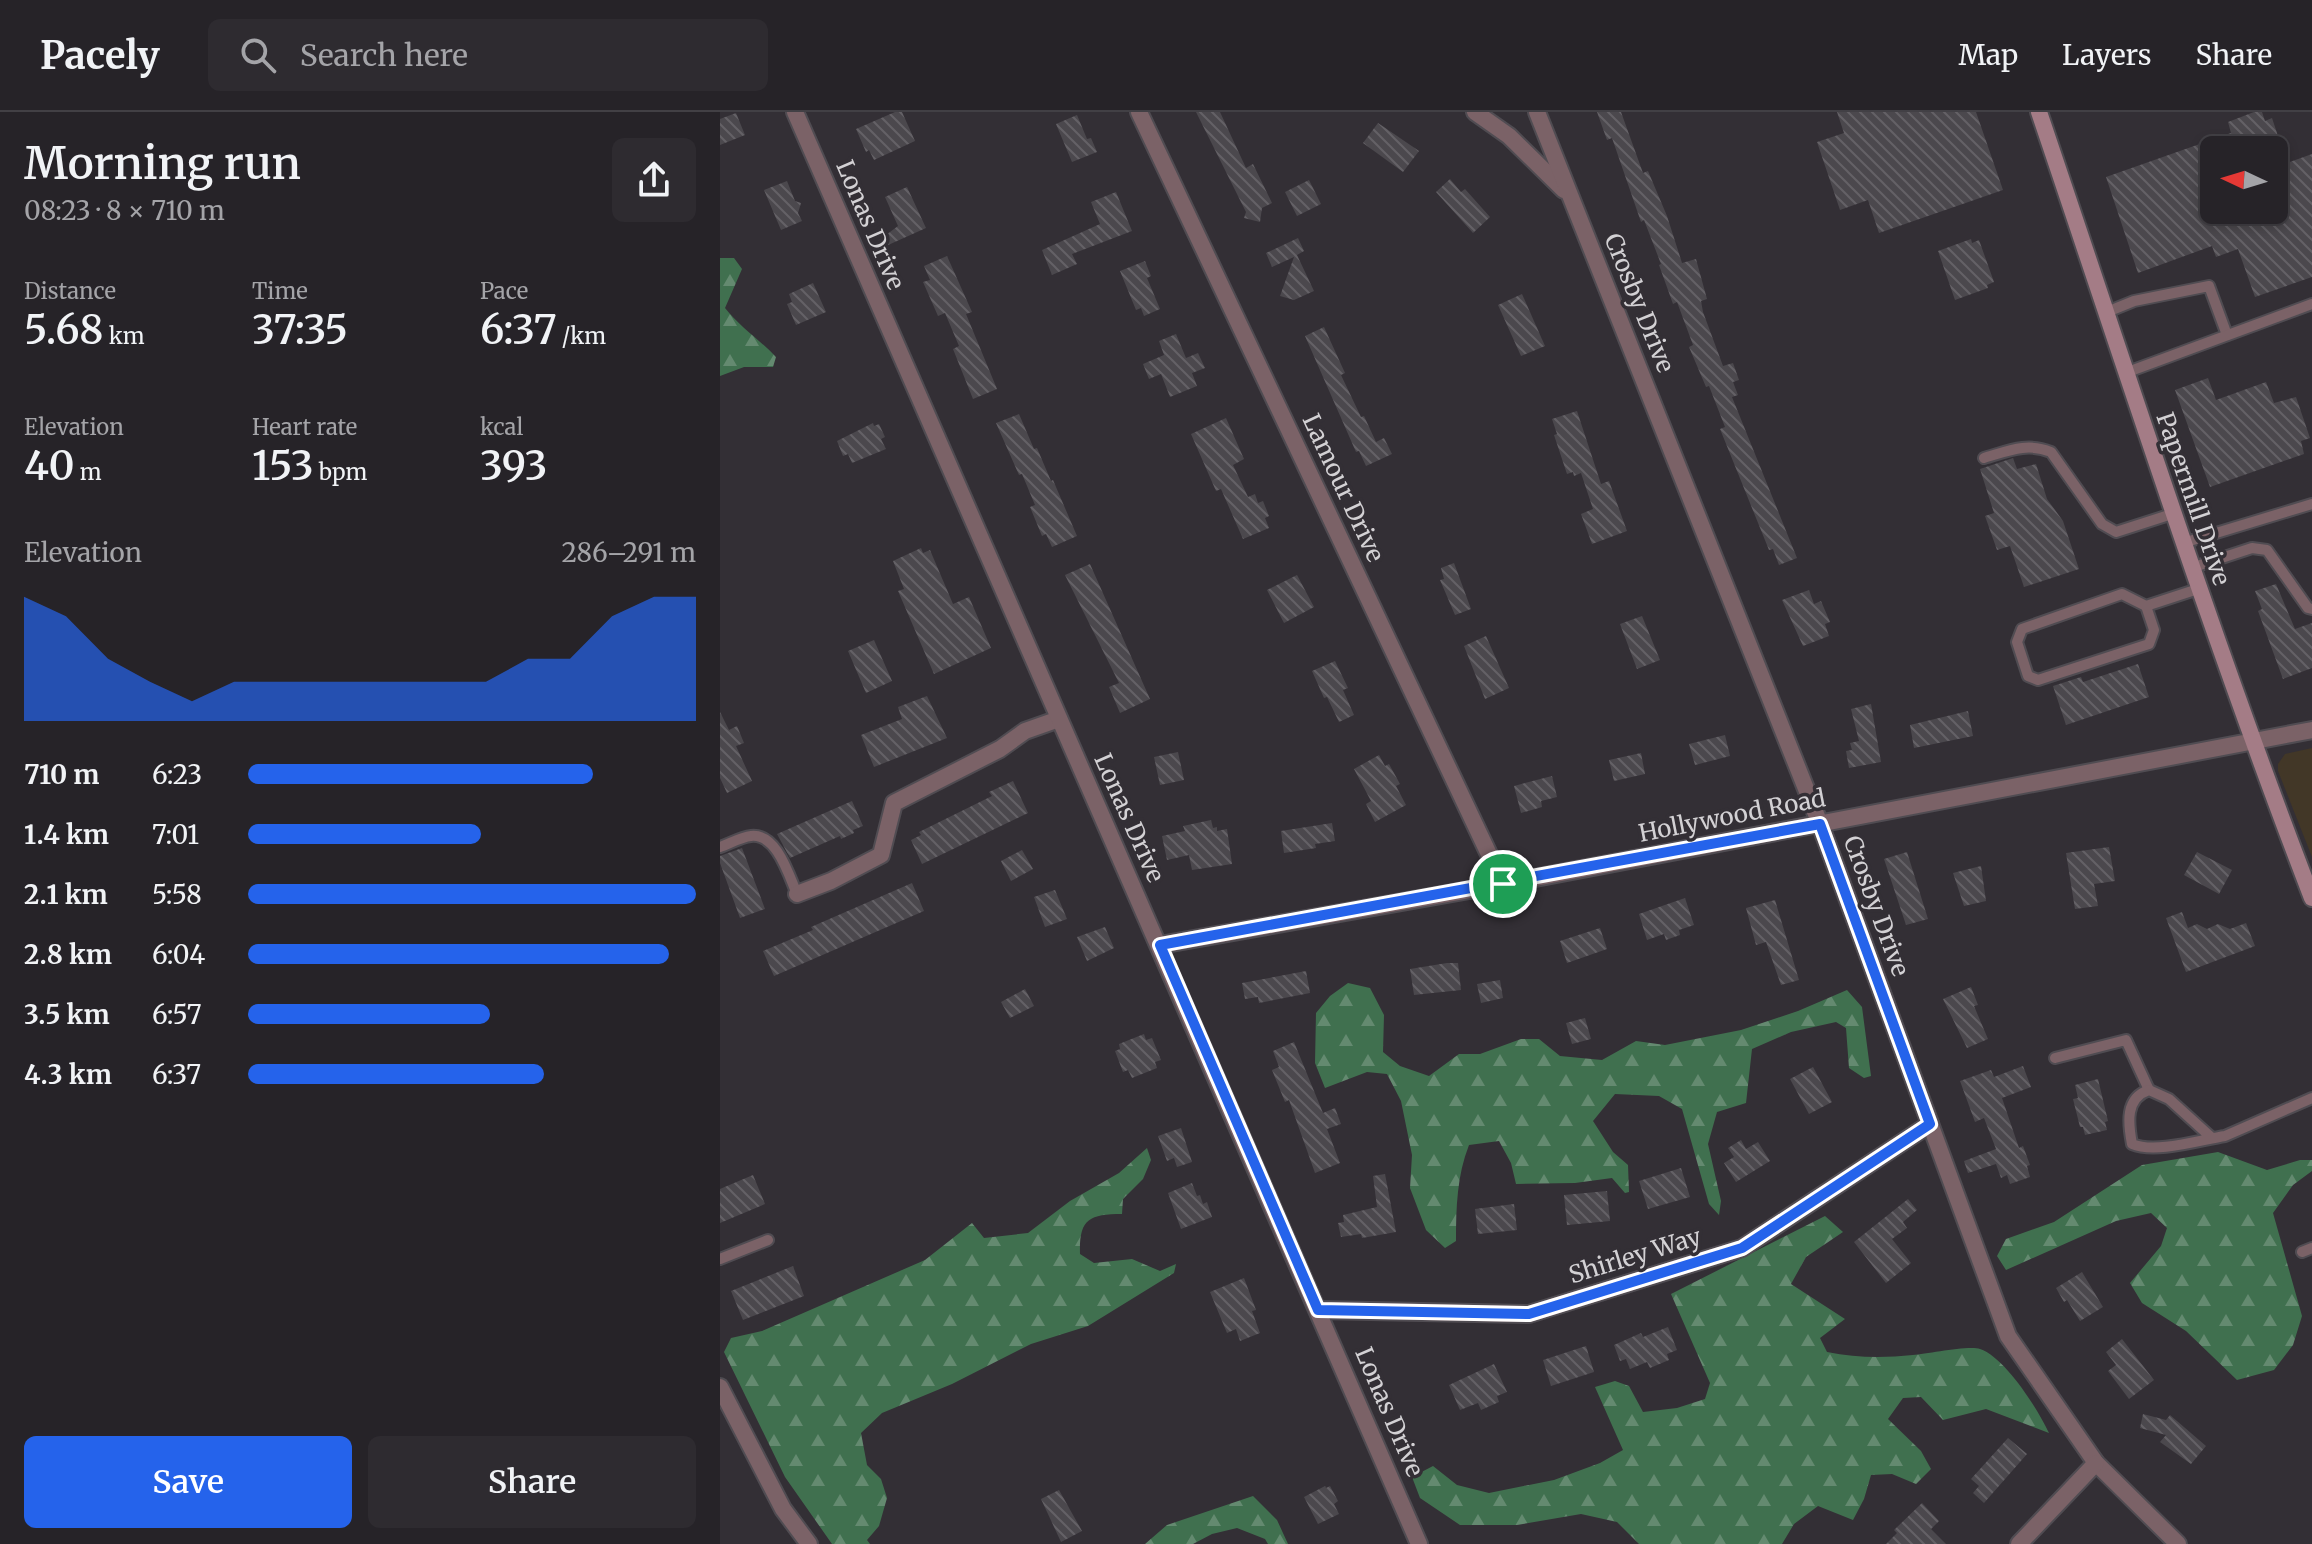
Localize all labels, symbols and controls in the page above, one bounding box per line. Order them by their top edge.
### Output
search box [208,19,768,91]
text: Pacely [40,32,160,79]
icon: search [236,33,280,77]
text: Search here [300,36,468,74]
text: Map [1958,37,2018,73]
text: Layers [2062,37,2151,73]
text: Share [2195,37,2272,73]
text: Morning run [24,136,301,191]
north arrow [2200,136,2288,224]
map controls [2200,136,2288,224]
button: share [612,138,696,222]
street label: Lonas Drive [829,155,912,294]
text: 08:23 · 8 × 710 m [24,194,225,227]
street label: Crosby Drive [1597,229,1681,377]
text: Distance [24,277,116,305]
text: Time [252,277,308,305]
text: Pace [480,277,528,305]
text: 5.68 [24,305,104,355]
text: 37:35 [252,305,348,355]
text: 6:37 [480,305,557,355]
text: km [104,322,145,350]
text: /km [557,322,606,350]
street label: Papermill Drive [2149,408,2238,589]
street label: Lamour Drive [1296,409,1391,567]
text: Elevation [24,413,124,441]
text: Heart rate [252,413,357,441]
text: kcal [480,413,523,441]
text: 40 [24,441,75,491]
text: 153 [252,441,314,491]
text: 393 [480,441,547,491]
text: m [75,458,102,486]
text: bpm [314,458,367,486]
text: Elevation [24,536,142,569]
text: 286–291 m [561,536,696,569]
street label: Lonas Drive [1087,749,1172,887]
text: 710 m [24,758,100,791]
text: 6:23 [152,758,202,791]
street label: Hollywood Road [1636,782,1828,849]
text: 1.4 km [24,818,109,851]
text: 7:01 [152,818,199,851]
street label: Crosby Drive [1837,831,1916,980]
pin [1469,850,1537,918]
icon: arrive [1481,862,1525,906]
text: 2.1 km [24,878,108,911]
text: 5:58 [152,878,202,911]
text: 2.8 km [24,938,112,971]
text: 6:04 [152,938,205,971]
text: 3.5 km [24,998,110,1031]
text: 6:57 [152,998,202,1031]
text: 4.3 km [24,1058,112,1091]
text: 6:37 [152,1058,201,1091]
street label: Shirley Way [1565,1221,1705,1290]
street label: Lonas Drive [1348,1342,1431,1481]
button: Save [24,1436,352,1528]
button: Share [368,1436,696,1528]

